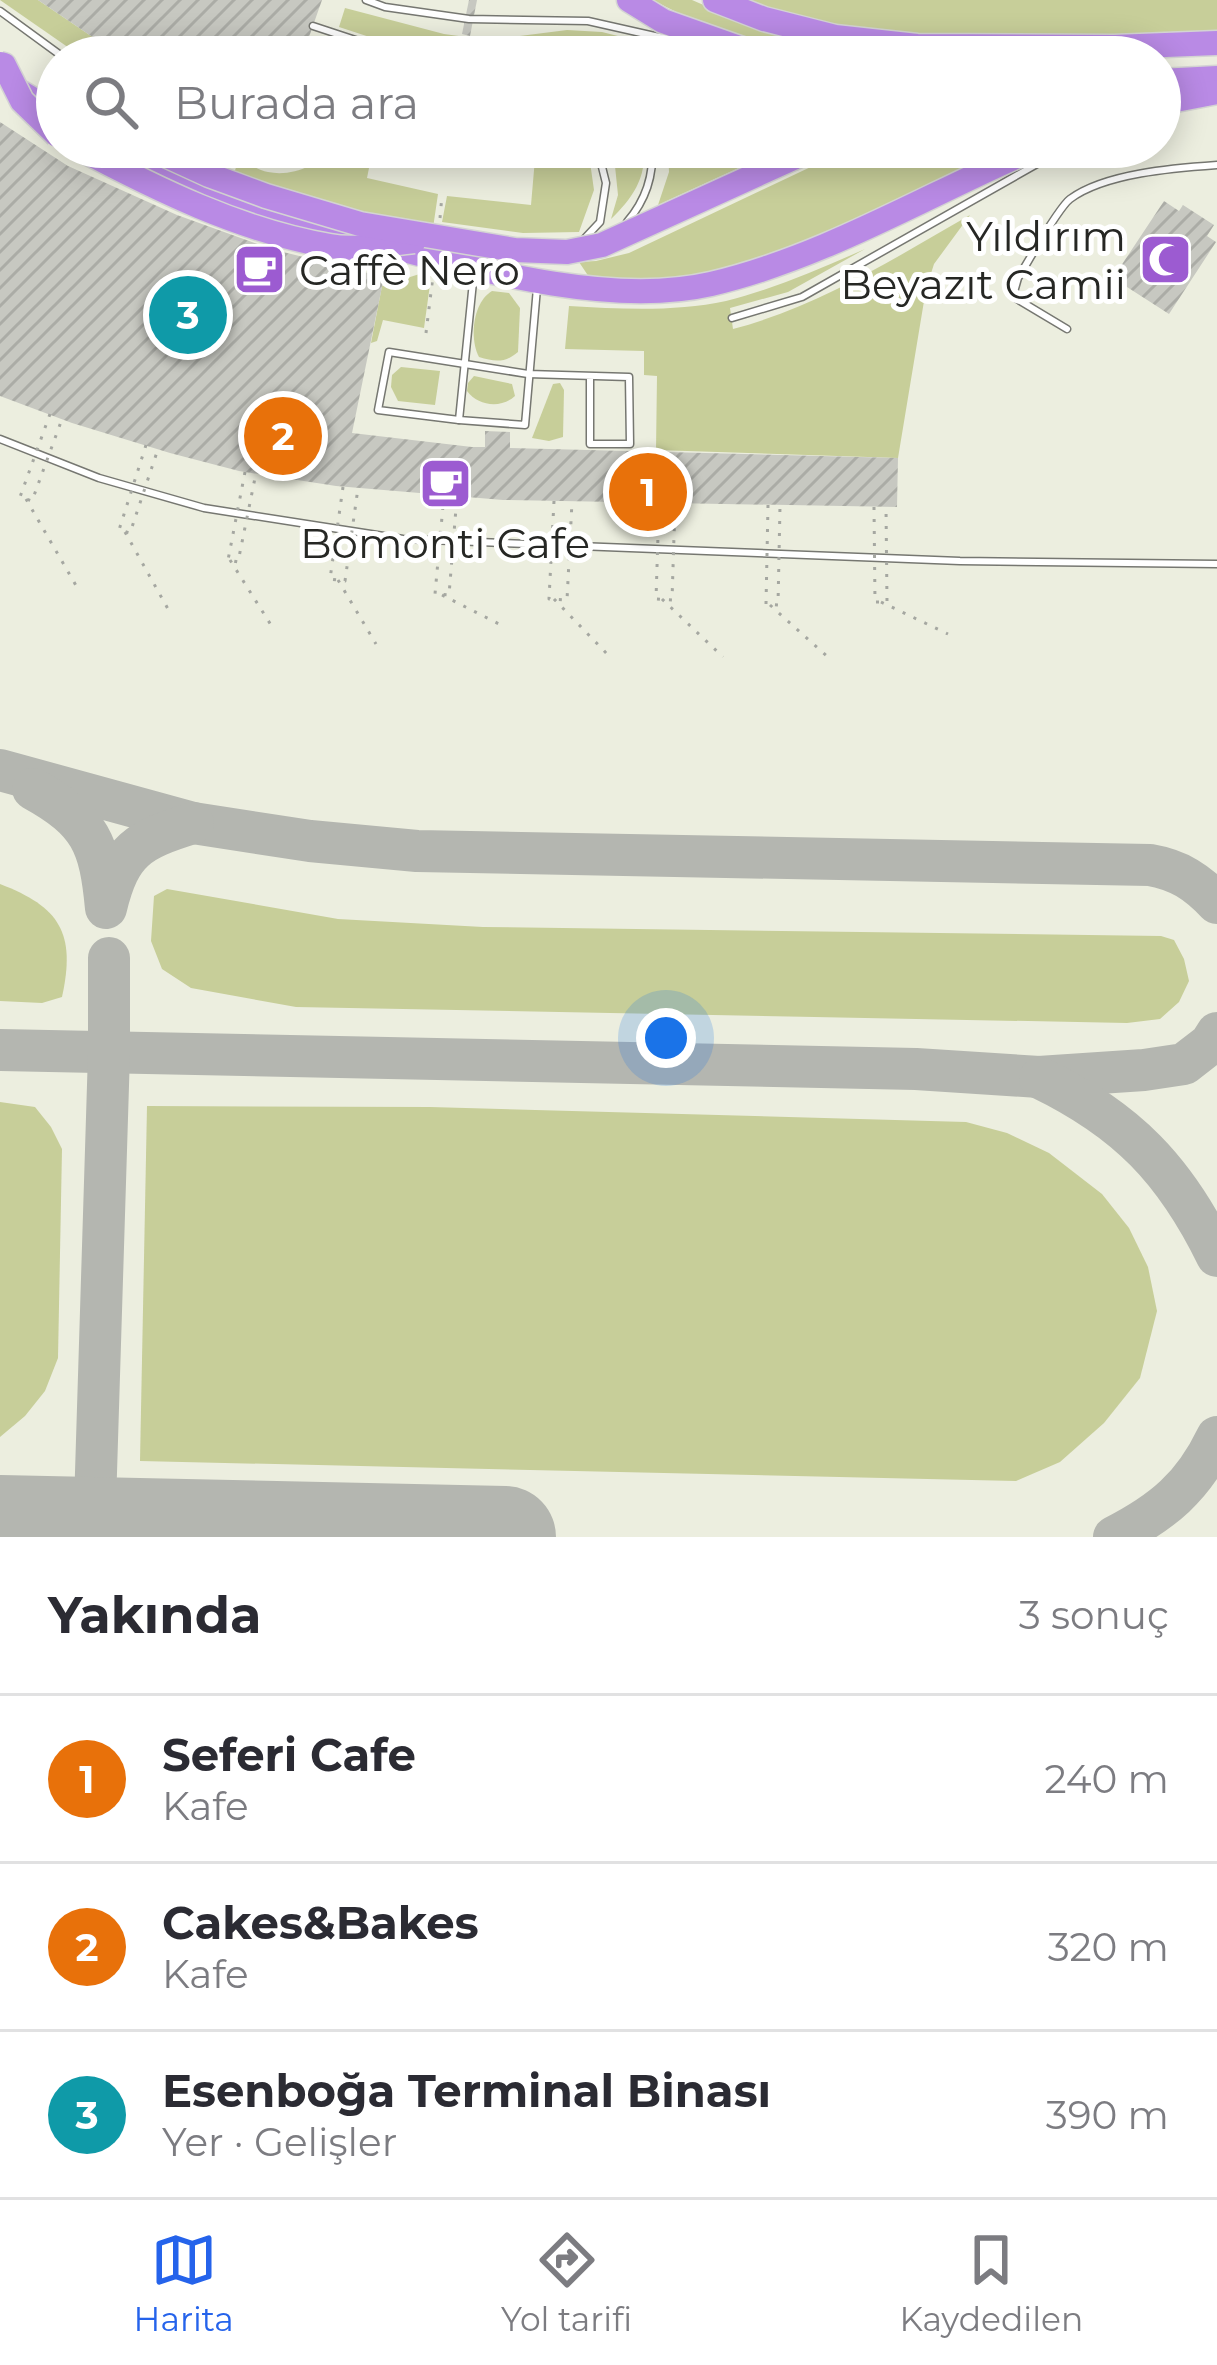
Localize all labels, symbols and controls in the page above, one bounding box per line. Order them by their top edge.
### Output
search box [36,36,1181,168]
icon: search [78,69,144,135]
text: Burada ara [174,75,419,130]
place label: Yıldırım Beyazıt Camii [840,210,1126,310]
mosque icon: Yıldırım Beyazıt Camii [1137,232,1193,288]
cafe icon: Caffè Nero [232,242,288,298]
place label: Caffè Nero [299,244,520,296]
pin: 3 [149,270,227,360]
pin: 2 [244,391,322,481]
pin: 1 [609,447,687,537]
cafe icon: Bomonti Cafe [417,456,473,512]
place label: Bomonti Cafe [300,517,590,569]
your location [636,1008,696,1068]
text: Yakında [48,1584,261,1646]
text: 3 sonuç [1019,1591,1169,1639]
text: Seferi Cafe [162,1727,416,1782]
text: 1 [79,1755,95,1803]
text: 240 m [1045,1755,1169,1803]
text: Kafe [162,1782,249,1830]
text: Cakes&Bakes [162,1895,479,1950]
text: 2 [75,1923,99,1971]
text: 320 m [1048,1923,1169,1971]
text: Kafe [162,1950,249,1998]
text: Esenboğa Terminal Binası [162,2063,771,2118]
text: 3 [75,2091,99,2139]
text: 390 m [1046,2091,1169,2139]
text: Yer · Gelişler [162,2118,397,2166]
tab: Harita [134,2227,234,2339]
tab: Yol tarifi [501,2227,632,2339]
tab: Kaydedilen [899,2227,1083,2339]

